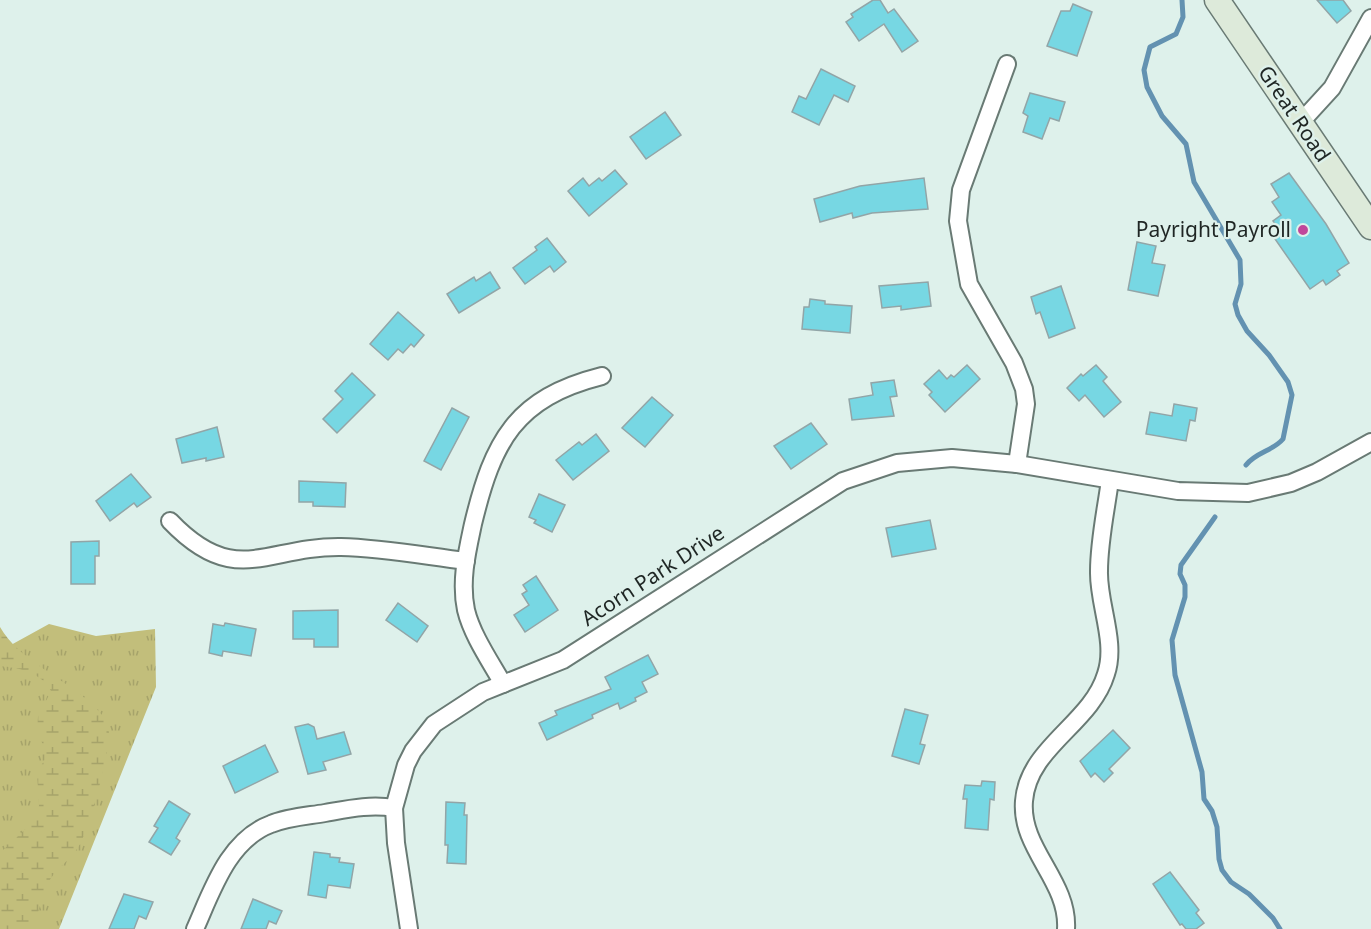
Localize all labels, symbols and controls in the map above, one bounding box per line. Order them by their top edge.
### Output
street label: Great Road [1252,60,1337,167]
place label: Payright Payroll [1136,215,1291,243]
marker: Payright Payroll [1296,223,1310,237]
street label: Acorn Park Drive [576,518,729,632]

